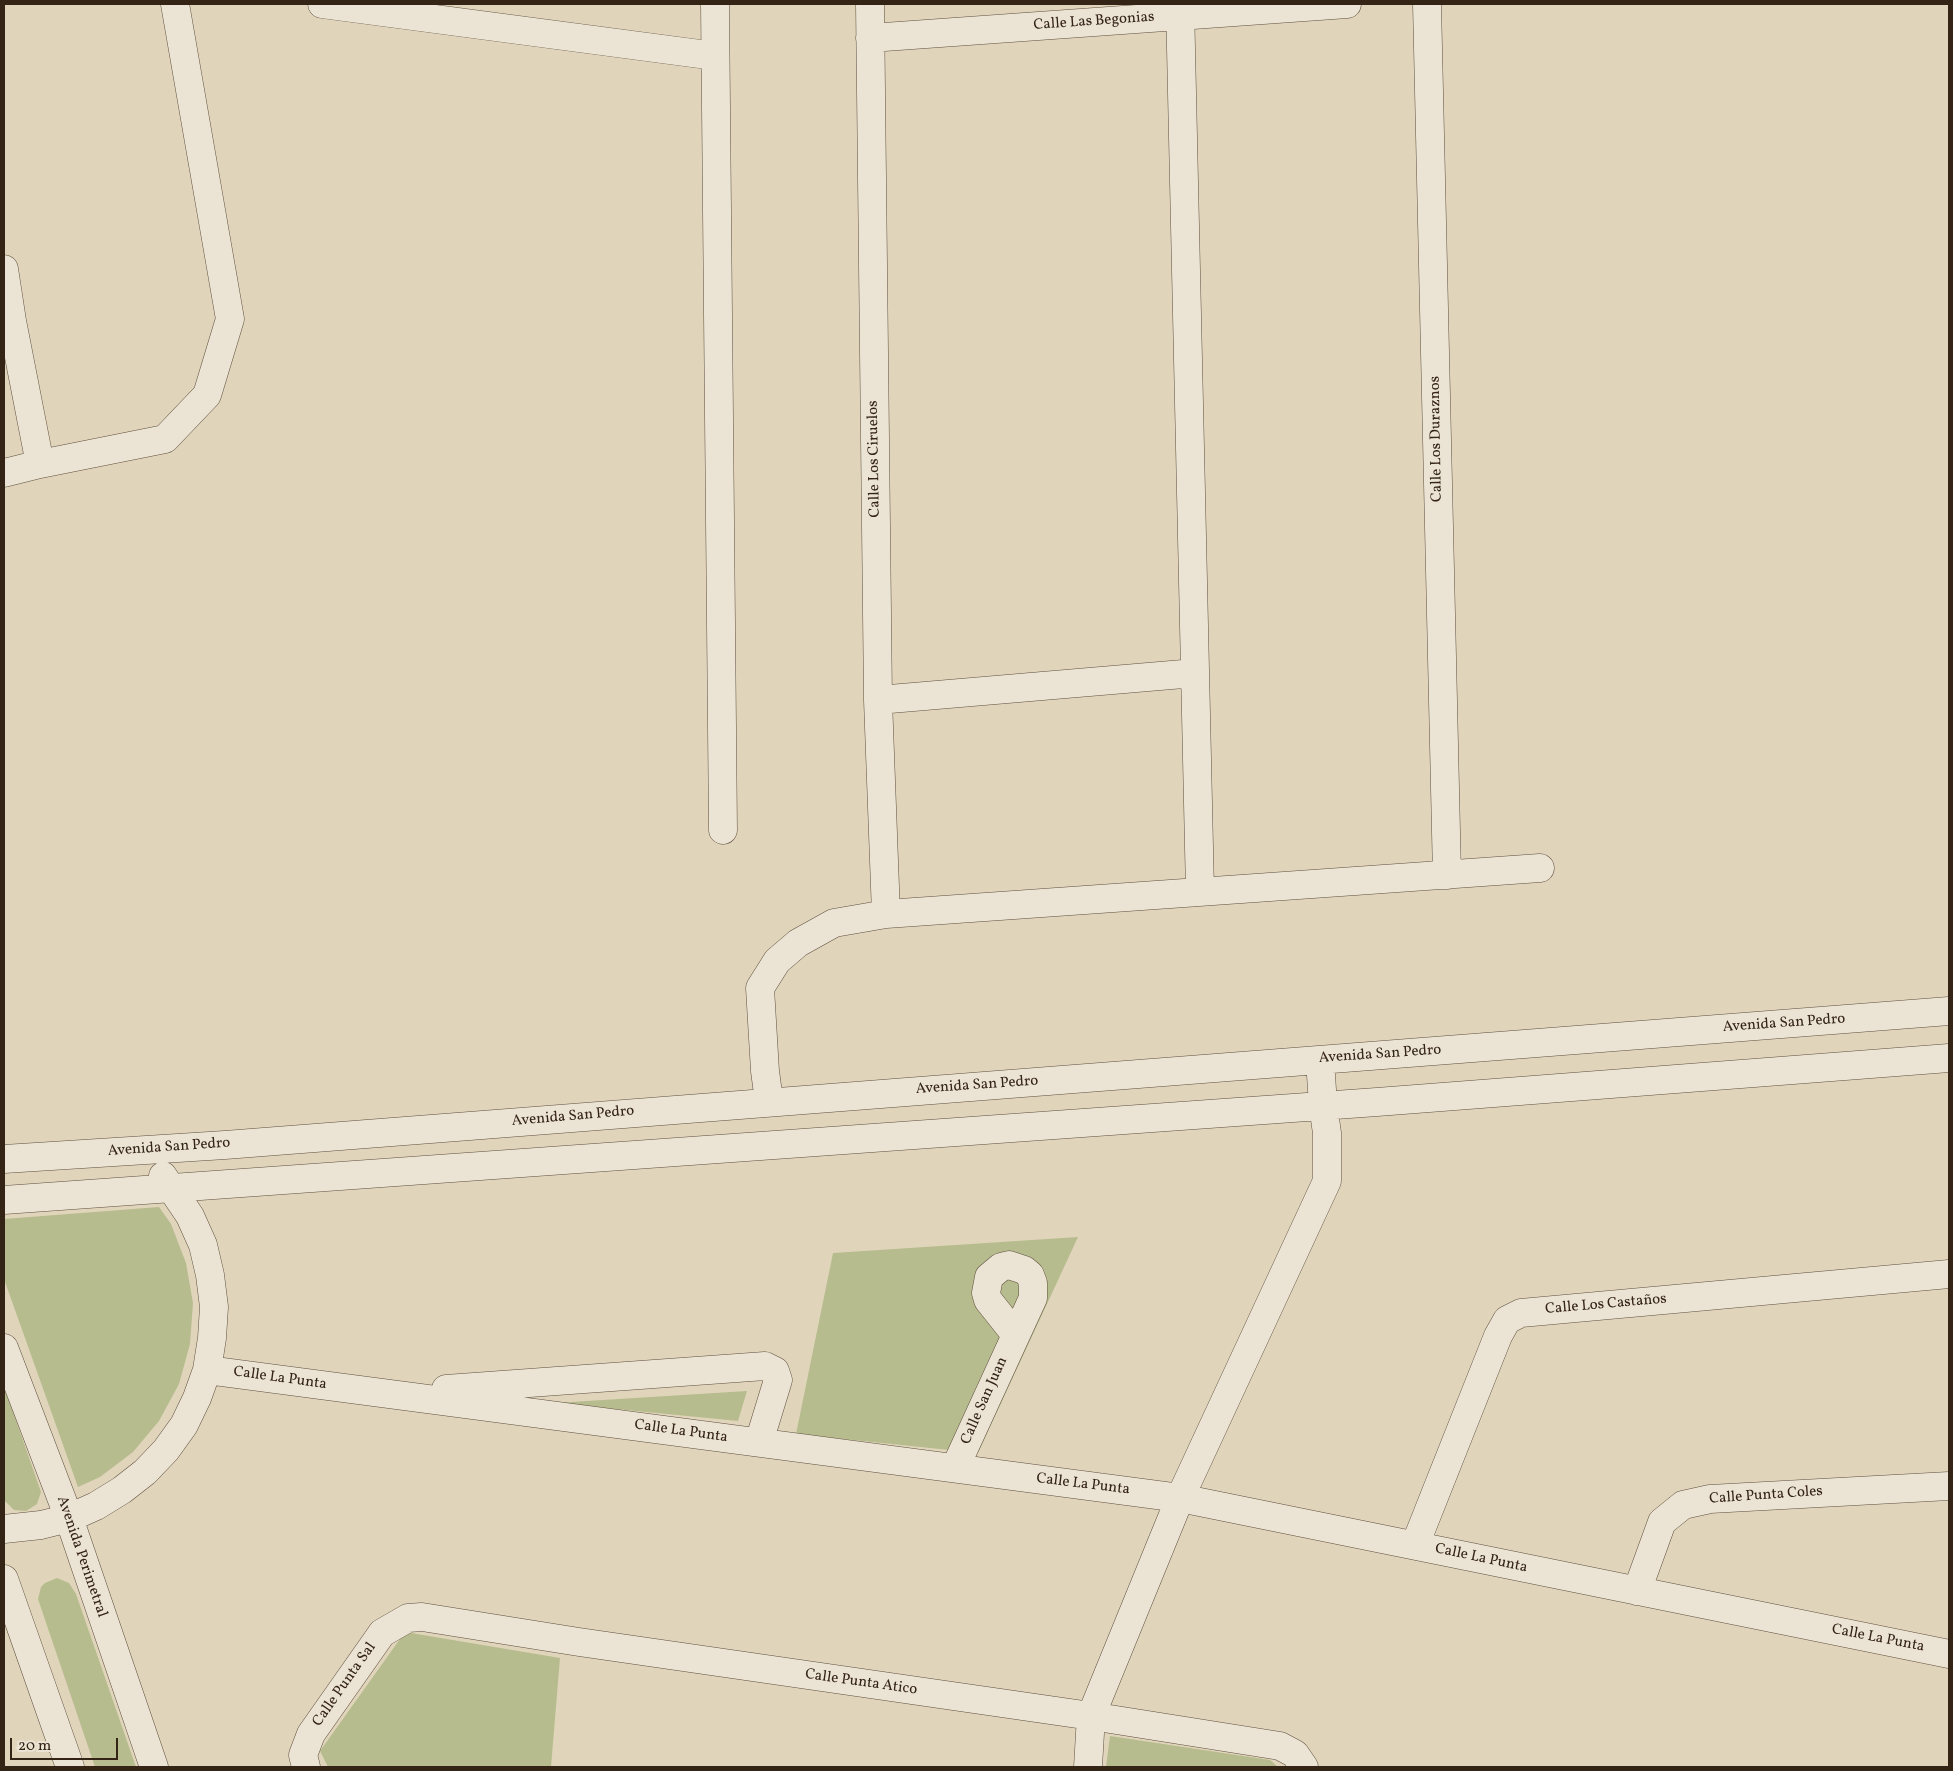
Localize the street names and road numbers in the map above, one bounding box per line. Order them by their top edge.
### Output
street label: Calle Las Begonias [1033,9,1155,35]
street label: Calle Los Duraznos [1427,376,1447,502]
street label: Calle Los Ciruelos [865,400,885,518]
street label: Avenida San Pedro [1722,1011,1846,1037]
street label: Avenida San Pedro [1318,1042,1442,1068]
street label: Avenida San Pedro [915,1073,1039,1099]
street label: Avenida San Pedro [511,1103,635,1131]
street label: Avenida San Pedro [107,1135,231,1161]
street label: Calle Los Castaños [1544,1291,1668,1319]
street label: Calle San Juan [958,1354,1012,1448]
street label: Calle La Punta [232,1364,328,1394]
street label: Calle La Punta [633,1417,729,1447]
street label: Calle La Punta [1035,1470,1131,1500]
street label: Calle Punta Coles [1709,1483,1823,1509]
street label: Avenida Perimetral [52,1494,110,1620]
street label: Calle La Punta [1433,1540,1529,1578]
street label: Calle La Punta [1830,1621,1926,1657]
street label: Calle Punta Sal [309,1640,381,1730]
street label: Calle Punta Atico [804,1666,918,1700]

